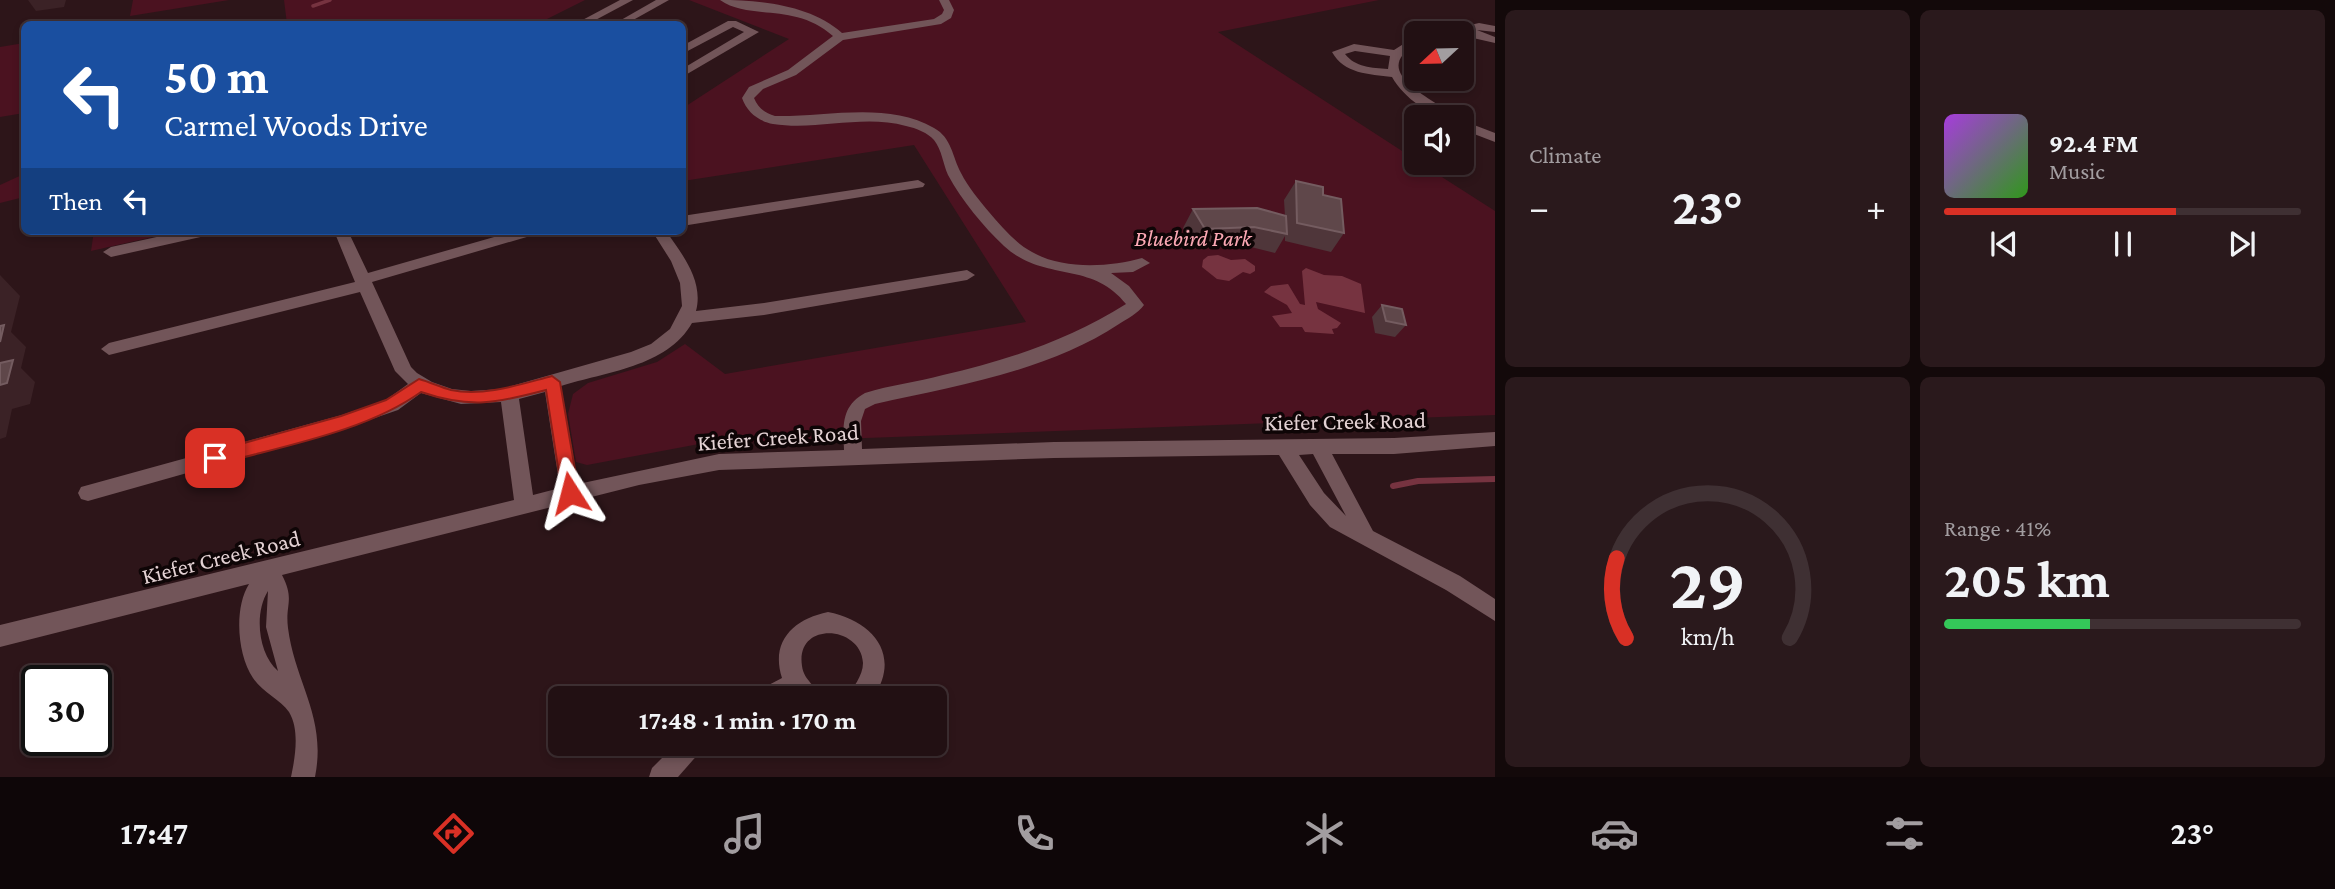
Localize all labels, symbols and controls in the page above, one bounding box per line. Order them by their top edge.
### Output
north arrow [1404,21,1474,91]
map controls [1404,21,1474,175]
icon: left [49,49,140,140]
text: 50 m [164,49,269,104]
button: sound [1404,105,1474,175]
text: Carmel Woods Drive [164,107,428,143]
text: 92.4 FM [2049,129,2138,158]
text: Climate [1529,142,1601,168]
text: Music [2049,158,2105,184]
text: 23° [1672,177,1743,235]
icon: left [117,182,155,220]
text: − [1529,186,1549,228]
text: + [1866,186,1886,228]
text: Then [49,187,103,216]
park label: Bluebird Park [1134,225,1253,251]
icon: previous [1985,225,2023,263]
icon: pause [2104,225,2142,263]
icon: next [2223,225,2261,263]
street label: Kiefer Creek Road [1264,407,1426,435]
street label: Kiefer Creek Road [696,418,860,456]
pin [185,428,245,488]
icon: arrive [196,439,234,477]
position arrow [533,456,607,530]
text: Range · 41% [1944,515,2051,541]
street label: Kiefer Creek Road [139,525,303,589]
text: 29 [1669,543,1746,624]
text: 205 km [1944,550,2110,608]
text: km/h [1681,623,1734,650]
speed limit sign: 30 [21,665,112,756]
text: 17:48 · 1 min · 170 m [639,706,856,735]
icon: directions [429,809,478,858]
icon: music [720,809,769,858]
icon: phone [1010,809,1059,858]
icon: climate [1300,809,1349,858]
icon: car [1590,809,1639,858]
icon: filters [1880,809,1929,858]
text: 17:47 [121,815,188,851]
text: 23° [2171,815,2214,851]

